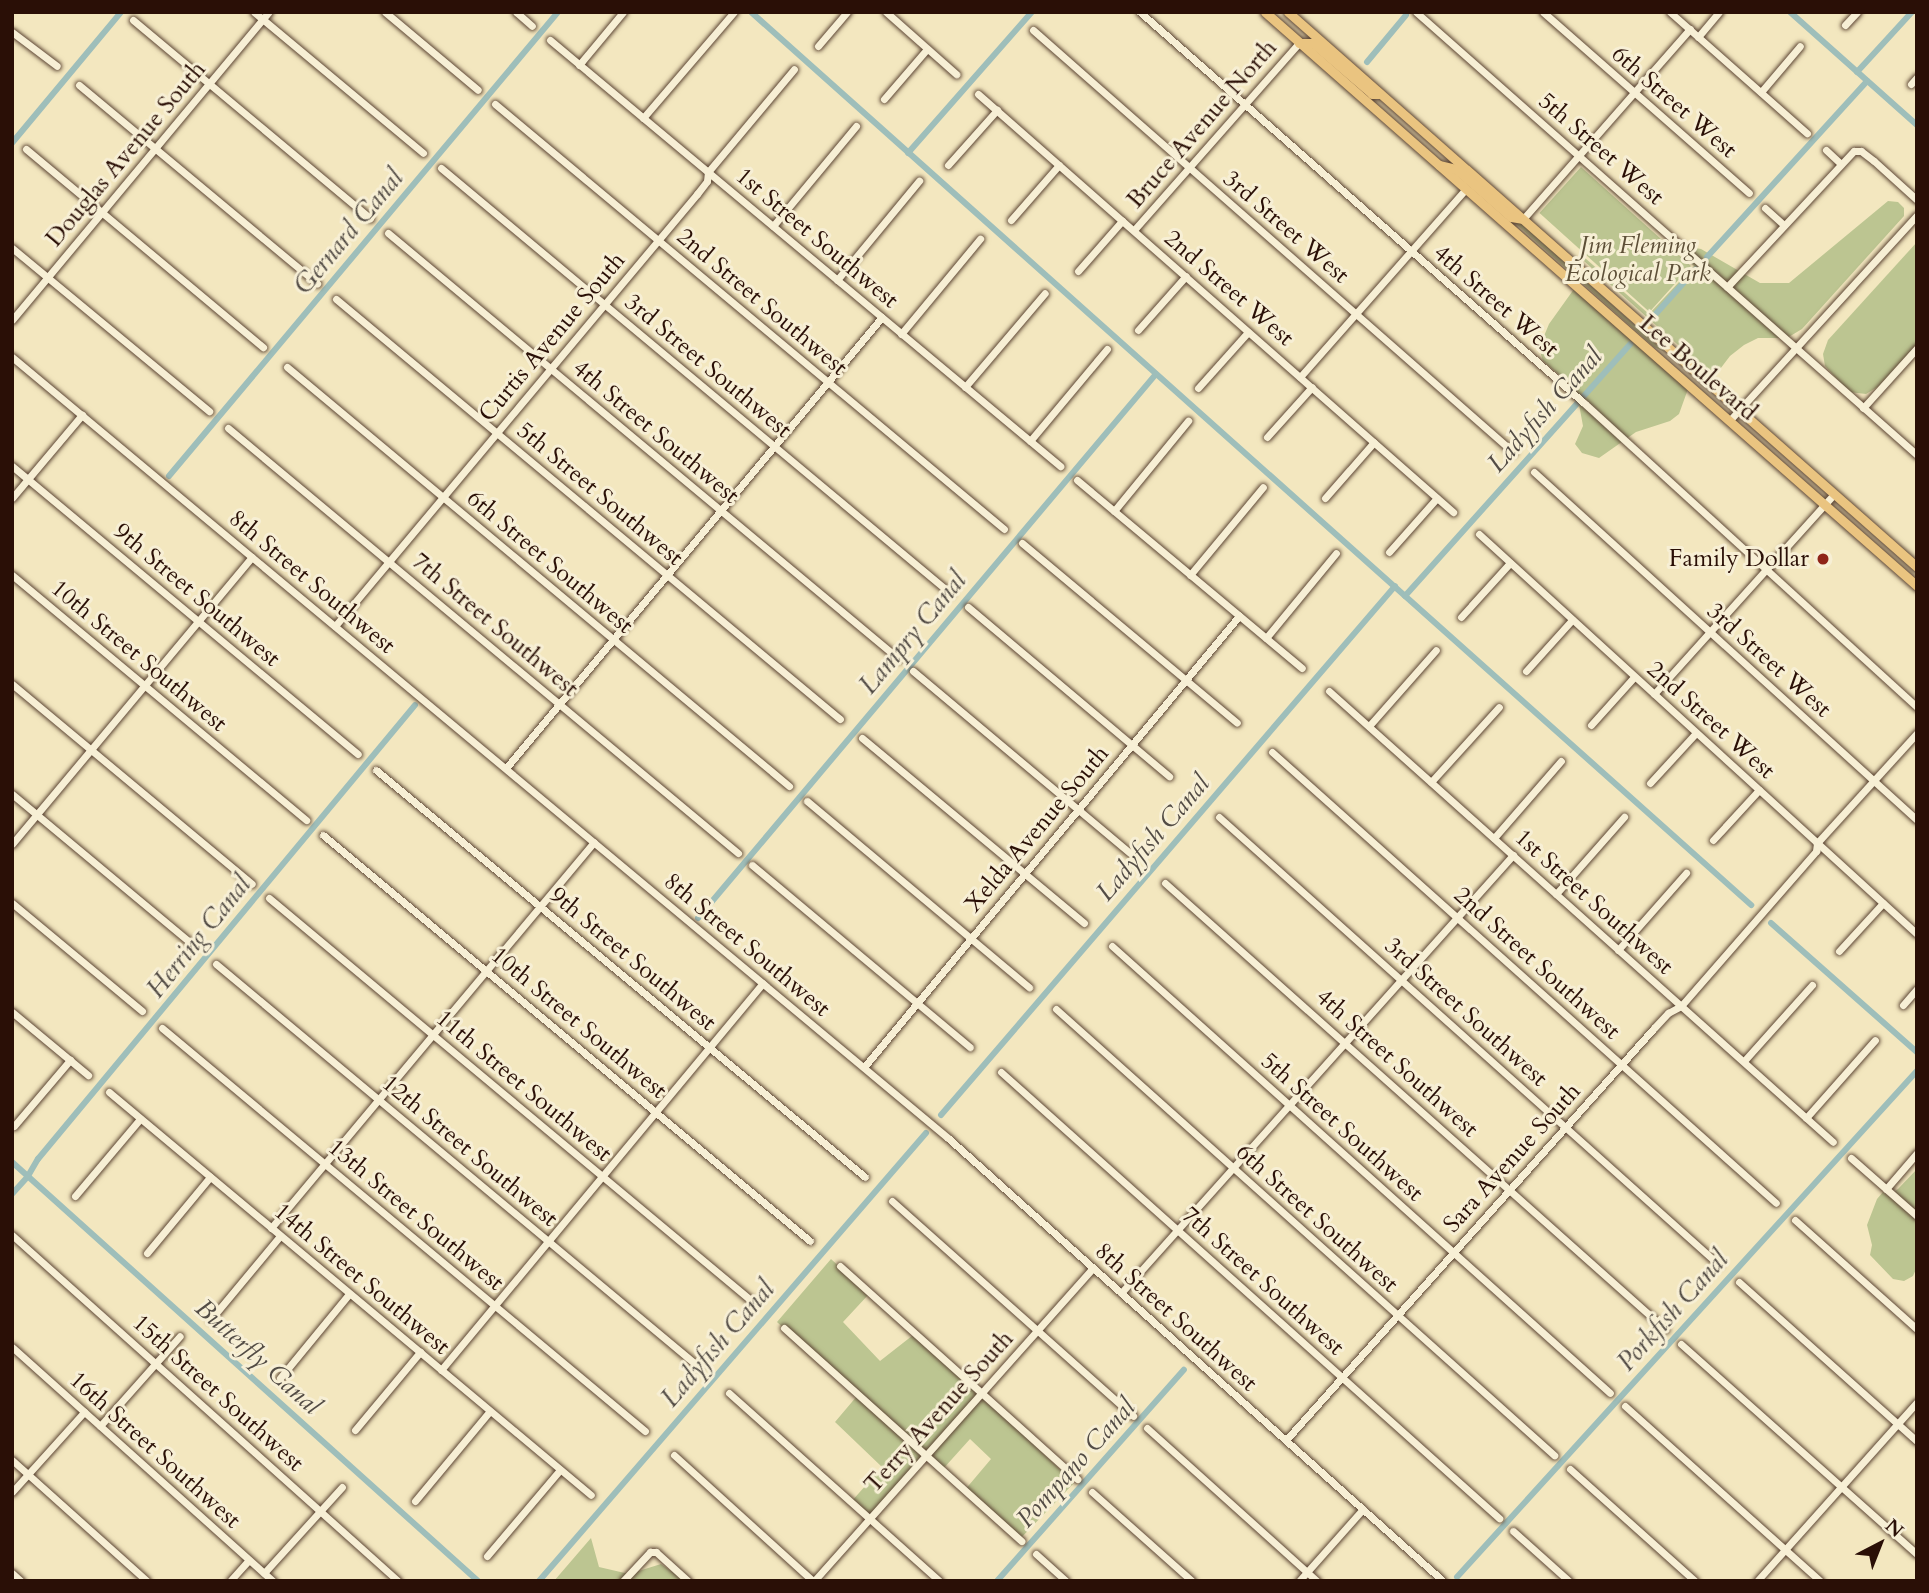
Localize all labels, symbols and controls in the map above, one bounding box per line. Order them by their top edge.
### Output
street label: Bruce Avenue North [1121,34,1283,214]
street label: 6th Street West [1605,40,1743,164]
street label: Douglas Avenue South [40,55,212,253]
street label: 5th Street West [1532,87,1670,211]
street label: 1st Street Southwest [730,162,904,314]
water label: Gernard Canal [288,163,410,301]
street label: 3rd Street West [1217,164,1355,290]
street label: 2nd Street Southwest [671,222,853,382]
street label: 2nd Street West [1158,224,1300,352]
park label: Jim Fleming Ecological Park [1565,232,1711,288]
street label: 4th Street West [1427,239,1565,363]
street label: Curtis Avenue South [473,246,631,428]
street label: 3rd Street Southwest [619,288,797,444]
street label: Lee Boulevard [1633,309,1763,427]
water label: Ladyfish Canal [1481,341,1609,479]
street label: 4th Street Southwest [567,354,745,510]
street label: 5th Street Southwest [511,416,689,572]
street label: 6th Street Southwest [461,484,639,640]
street label: 8th Street Southwest [223,504,401,660]
street label: 9th Street Southwest [108,517,286,673]
place label: Family Dollar [1669,545,1809,573]
street label: 7th Street Southwest [406,547,584,703]
marker: Family Dollar [1815,551,1831,567]
water label: Lampry Canal [853,565,973,701]
street label: 10th Street Southwest [45,574,233,738]
street label: 3rd Street West [1701,597,1837,723]
street label: 2nd Street West [1641,655,1781,785]
street label: Xelda Avenue South [959,740,1115,918]
water label: Ladyfish Canal [1090,768,1216,908]
street label: 1st Street Southwest [1509,823,1679,981]
street label: 8th Street Southwest [658,867,836,1023]
water label: Herring Canal [140,870,258,1004]
street label: 9th Street Southwest [544,881,722,1037]
street label: 2nd Street Southwest [1448,881,1626,1045]
street label: 3rd Street Southwest [1379,931,1553,1093]
street label: 10th Street Southwest [485,941,673,1105]
street label: 4th Street Southwest [1310,983,1484,1143]
street label: 11th Street Southwest [430,1004,618,1168]
street label: 5th Street Southwest [1255,1047,1429,1207]
street label: 12th Street Southwest [376,1069,564,1233]
street label: Sara Avenue South [1437,1077,1587,1239]
street label: 13th Street Southwest [322,1133,510,1297]
street label: 6th Street Southwest [1230,1138,1404,1298]
street label: 14th Street Southwest [268,1197,456,1361]
street label: 7th Street Southwest [1176,1201,1350,1361]
street label: 8th Street Southwest [1089,1237,1263,1397]
water label: Porkfish Canal [1611,1244,1735,1378]
water label: Ladyfish Canal [655,1274,781,1414]
water label: Butterfly Canal [189,1292,327,1422]
street label: 15th Street Southwest [126,1308,310,1478]
street label: Terry Avenue South [859,1325,1019,1499]
street label: 16th Street Southwest [63,1365,247,1535]
water label: Pompano Canal [1010,1392,1142,1534]
north arrow [1845,1509,1915,1579]
text: N [1879,1513,1909,1544]

